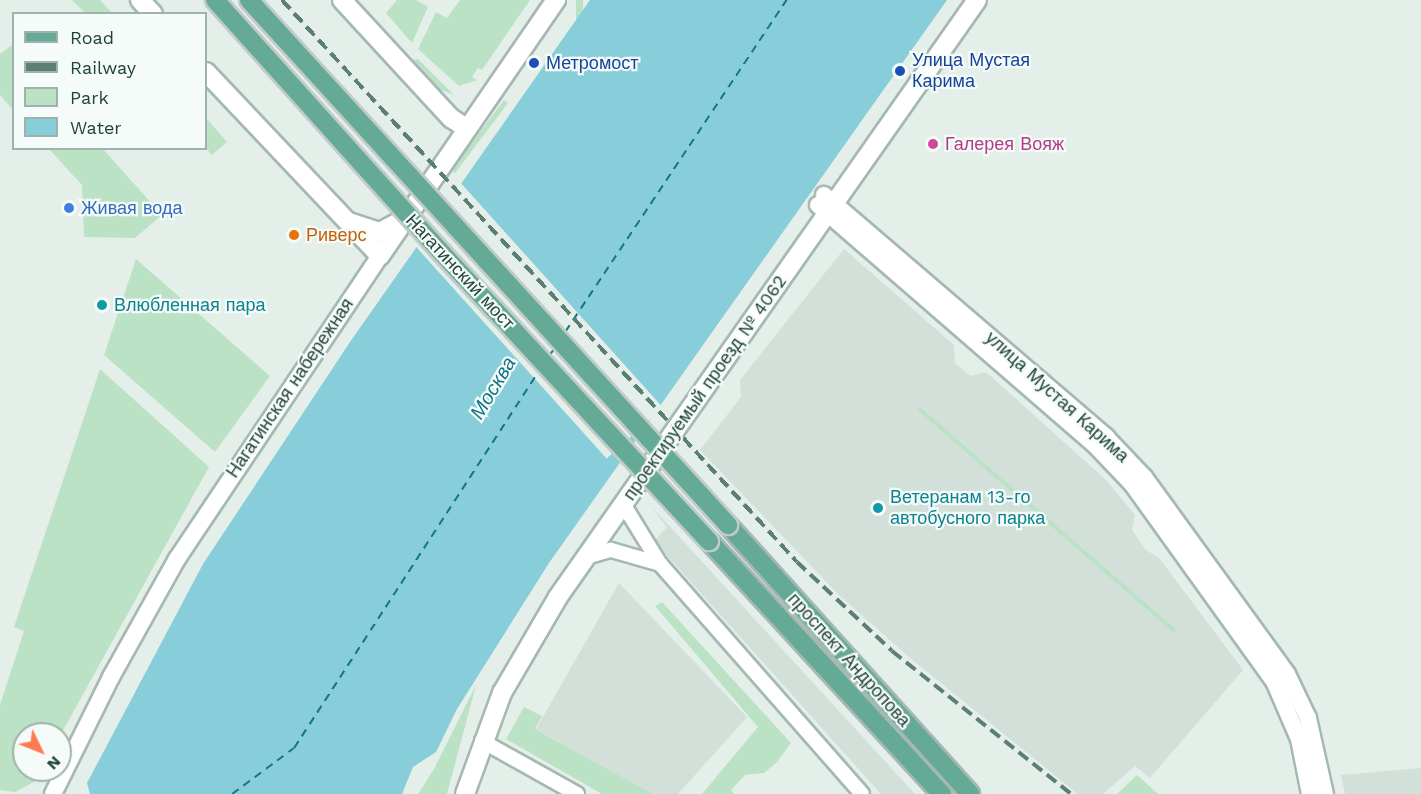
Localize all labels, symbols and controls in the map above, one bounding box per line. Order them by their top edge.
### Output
legend [12,12,207,150]
text: Road [70,27,114,48]
place label: Улица Мустая Карима [912,50,1030,92]
place label: Метромост [546,52,639,74]
marker: Метромост [527,56,541,70]
text: Railway [70,57,136,78]
marker: Улица Мустая Карима [893,64,907,78]
text: Park [70,87,109,108]
text: Water [70,117,122,138]
place label: Галерея Вояж [945,133,1064,155]
marker: Галерея Вояж [926,137,940,151]
place label: Живая вода [81,197,182,219]
marker: Живая вода [62,201,76,215]
street label: Нагатинский мост [401,210,519,334]
place label: Риверс [306,224,366,246]
marker: Риверс [287,228,301,242]
street label: проектируемый проезд № 4062 [619,271,791,505]
place label: Влюбленная пара [114,294,266,316]
street label: Нагатинская набережная [222,294,358,482]
marker: Влюбленная пара [95,298,109,312]
street label: улица Мустая Карима [981,327,1133,467]
water label: Москва [465,353,521,423]
place label: Ветеранам 13-го автобусного парка [890,487,1045,530]
marker: Ветеранам 13-го автобусного парка [871,501,885,515]
street label: проспект Андропова [783,589,915,731]
north arrow [12,722,72,782]
text: N [43,752,65,774]

